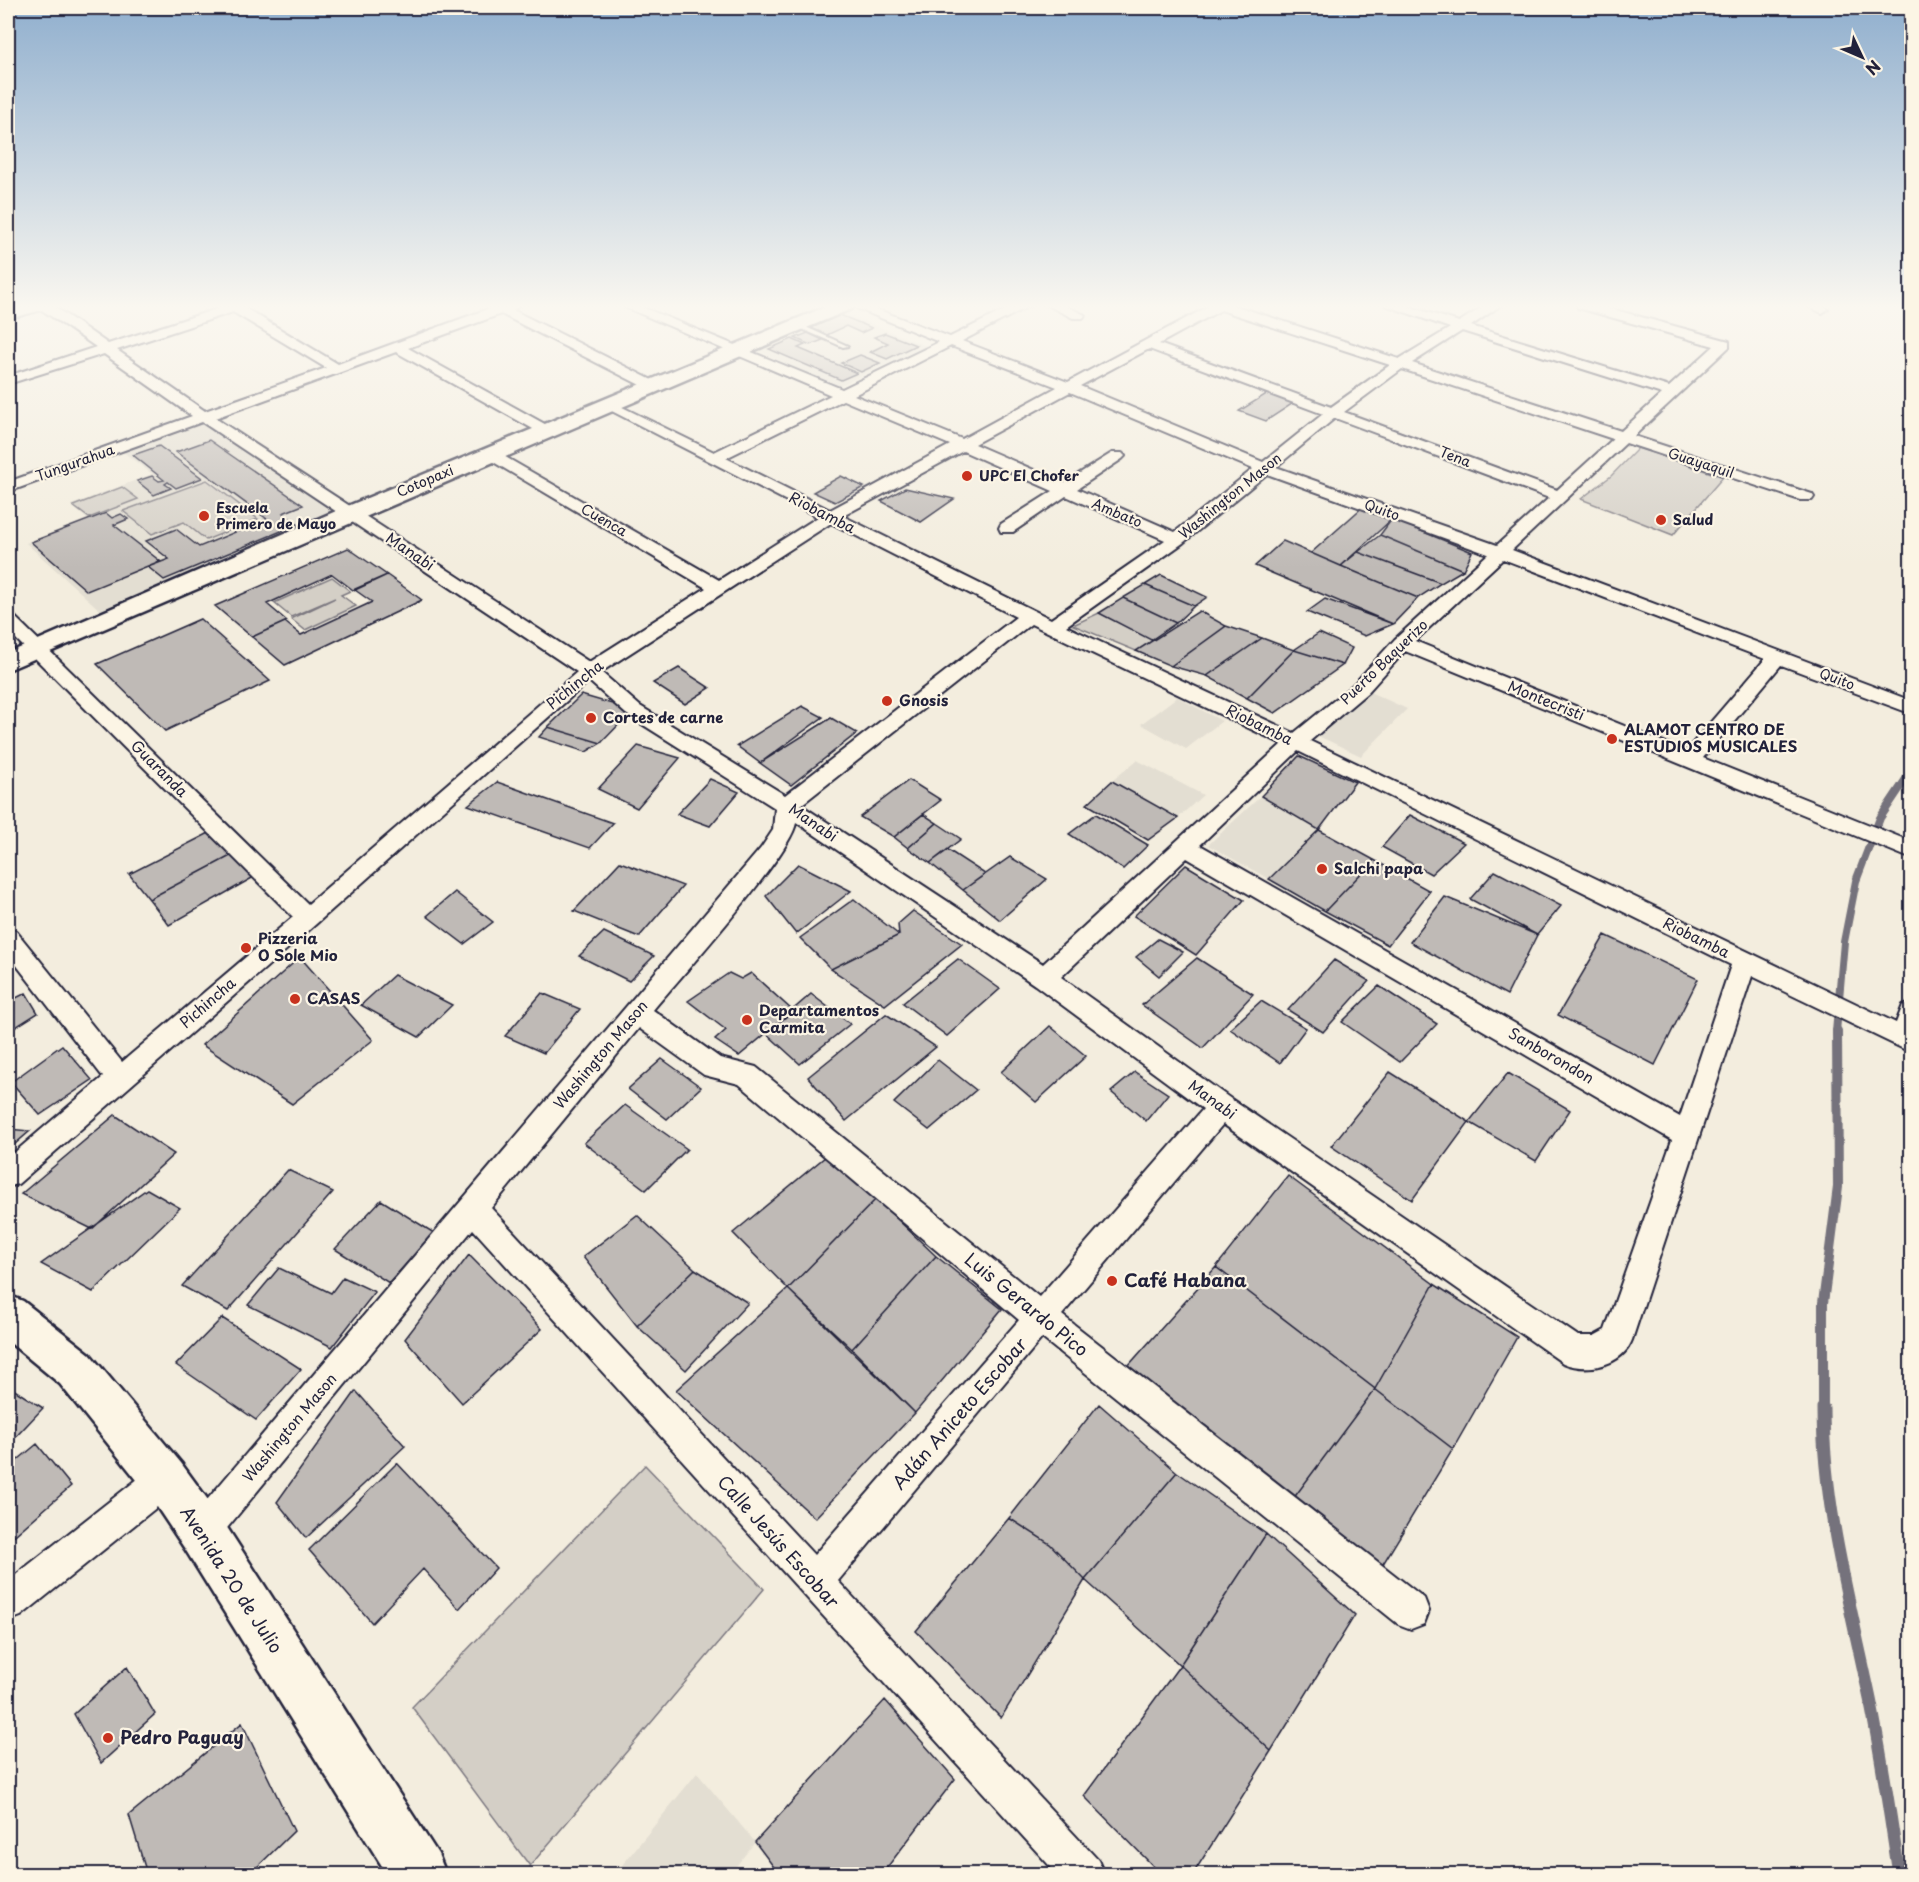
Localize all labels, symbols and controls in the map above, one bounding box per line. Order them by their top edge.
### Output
north arrow [1832,27,1892,87]
text: N [1860,55,1887,81]
street label: Tungurahua [33,438,117,486]
street label: Tena [1436,441,1474,472]
street label: Guayaquil [1665,442,1737,483]
street label: Washington Mason [1174,447,1286,544]
street label: Cotopaxi [393,459,457,502]
place label: UPC El Chofer [979,465,1080,486]
marker: UPC El Chofer [960,469,974,483]
street label: Riobamba [785,485,861,539]
street label: Ambato [1089,493,1146,533]
street label: Quito [1361,493,1403,526]
place label: Escuela Primero de Mayo [216,497,336,534]
street label: Cuenca [577,498,632,541]
marker: Escuela Primero de Mayo [197,509,211,523]
place label: Salud [1673,509,1714,530]
marker: Salud [1654,513,1668,527]
street label: Manabi [382,526,440,576]
street label: Puerto Baquerizo [1335,614,1432,709]
street label: Pichincha [541,653,608,714]
street label: Quito [1816,662,1858,695]
street label: Montecristi [1505,674,1588,725]
place label: Gnosis [899,688,948,711]
marker: Gnosis [880,694,894,708]
street label: Riobamba [1222,698,1298,750]
place label: Cortes de carne [603,705,724,728]
marker: Cortes de carne [584,711,598,725]
place label: ALAMOT CENTRO DE ESTUDIOS MUSICALES [1623,717,1798,757]
marker: ALAMOT CENTRO DE ESTUDIOS MUSICALES [1605,732,1619,746]
street label: Guaranda [126,734,195,802]
street label: Manabi [785,797,843,847]
place label: Salchi papa [1334,856,1424,879]
marker: Salchi papa [1315,862,1329,876]
street label: Riobamba [1659,911,1735,963]
place label: Pizzeria O Sole Mio [258,926,338,966]
marker: Pizzeria O Sole Mio [239,941,253,955]
street label: Pichincha [174,971,241,1033]
place label: CASAS [307,986,360,1009]
marker: CASAS [288,992,302,1006]
street label: Washington Mason [547,995,652,1114]
place label: Departamentos Carmita [759,998,879,1038]
marker: Departamentos Carmita [740,1013,754,1027]
street label: Sanborondon [1505,1021,1599,1088]
street label: Manabi [1184,1073,1242,1124]
street label: Luis Gerardo Pico [959,1245,1095,1362]
place label: Café Habana [1124,1266,1247,1293]
marker: Café Habana [1105,1274,1119,1288]
street label: Adán Aniceto Escobar [885,1330,1033,1495]
street label: Washington Mason [236,1368,341,1487]
street label: Calle Jesús Escobar [712,1468,847,1614]
street label: Avenida 20 de Julio [174,1500,290,1658]
place label: Pedro Paguay [120,1723,244,1750]
marker: Pedro Paguay [101,1731,115,1745]

